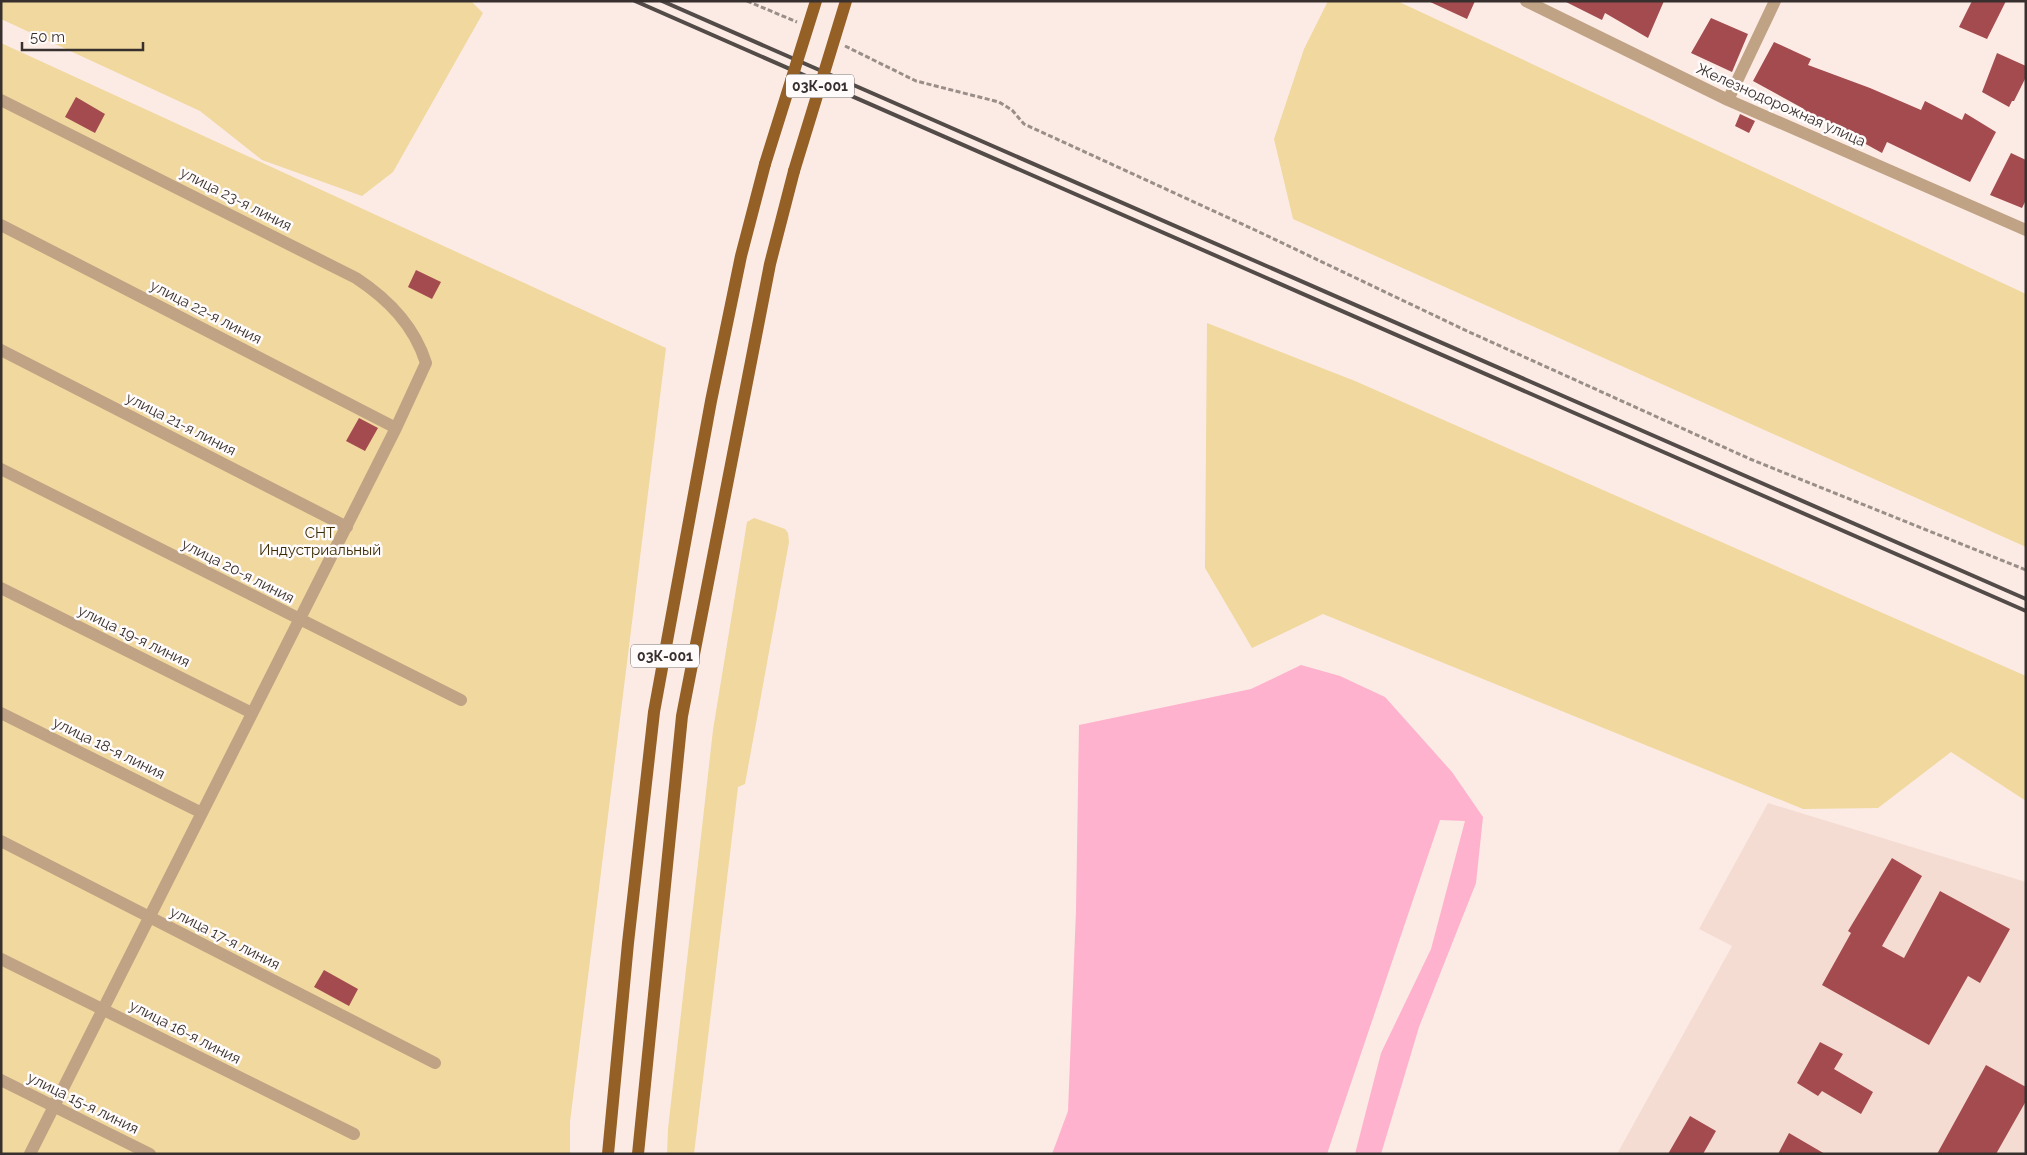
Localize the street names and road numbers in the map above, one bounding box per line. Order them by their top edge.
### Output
street label: Железнодорожная улица [1694,60,1868,150]
road number: 03К-001 [786,74,854,98]
street label: улица 23-я линия [177,163,295,235]
street label: улица 22-я линия [147,276,265,348]
street label: улица 21-я линия [123,388,239,460]
street label: улица 20-я линия [179,535,297,607]
street label: улица 19-я линия [75,601,193,671]
road number: 03К-001 [631,644,699,668]
street label: улица 18-я линия [50,713,168,783]
street label: улица 17-я линия [167,903,283,973]
street label: улица 16-я линия [126,996,244,1068]
street label: улица 15-я линия [24,1068,142,1138]

